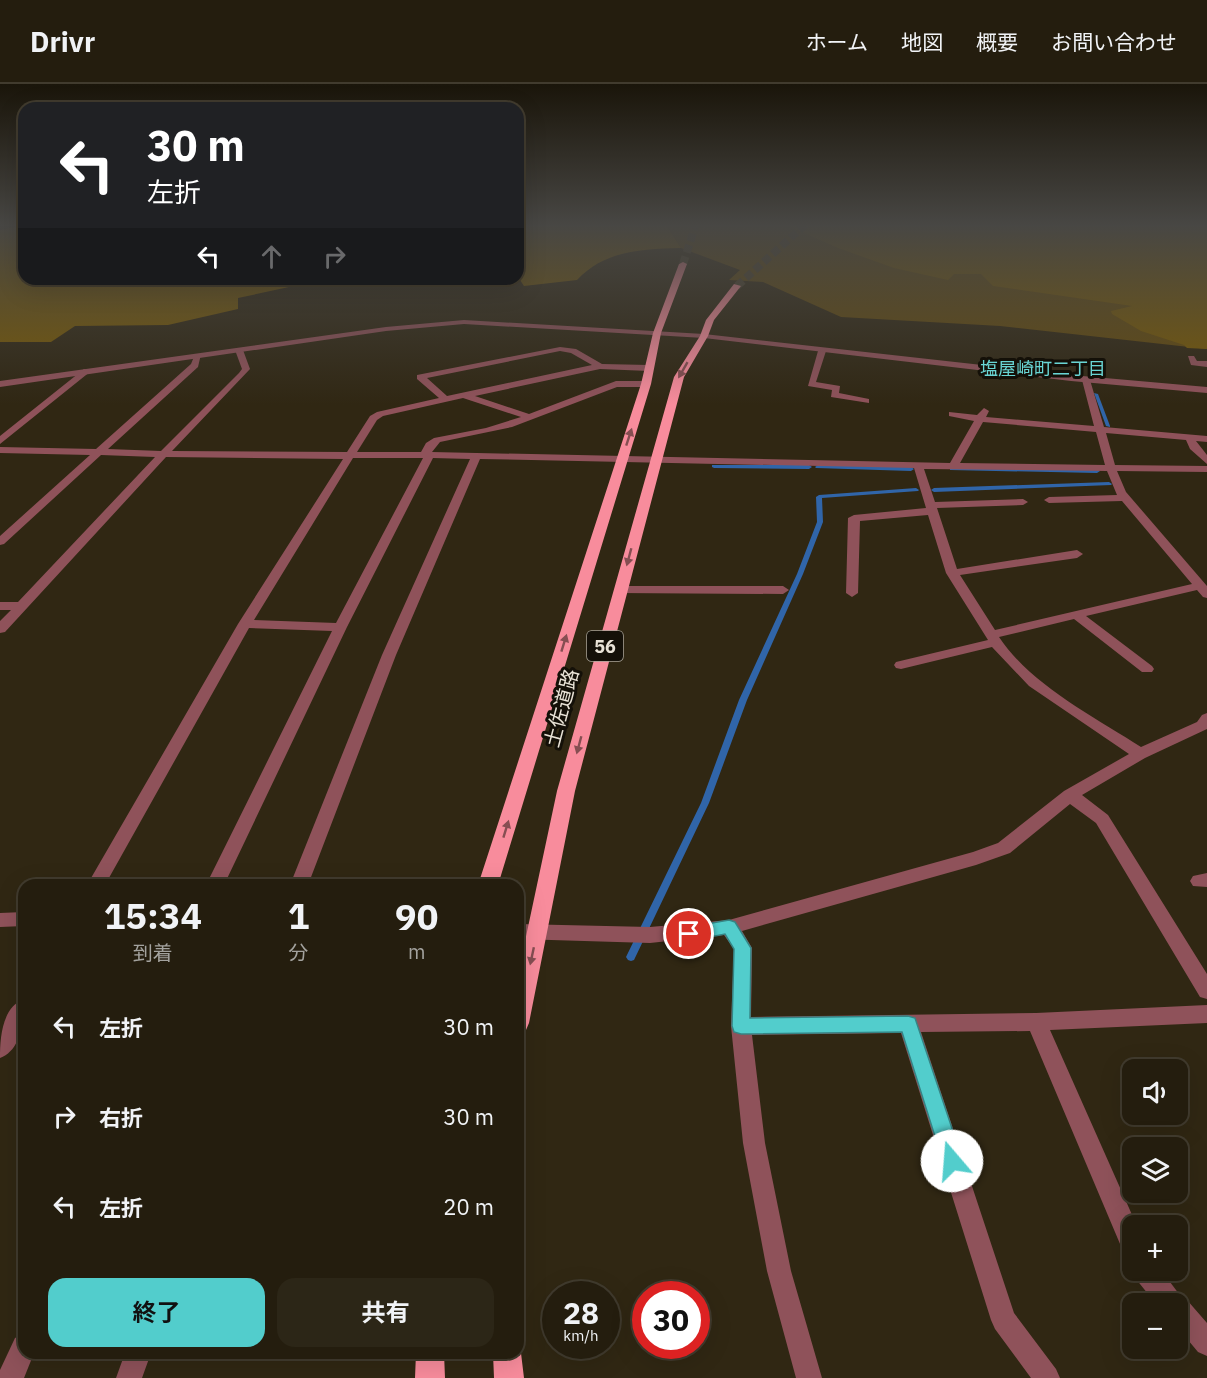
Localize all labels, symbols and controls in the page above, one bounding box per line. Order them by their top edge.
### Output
text: Drivr [30,23,95,60]
text: ホーム [806,28,868,56]
text: 地図 [901,28,943,56]
text: 概要 [976,28,1018,56]
text: お問い合わせ [1051,28,1177,56]
text: 30 m [147,118,245,173]
icon: left [48,126,126,204]
text: 左折 [147,174,201,209]
icon: left [192,240,225,273]
icon: ahead [255,240,288,273]
icon: right [318,240,351,273]
district label: 塩屋崎町二丁目 [980,357,1106,380]
one-way arrow [678,362,688,379]
one-way arrow [624,428,634,446]
one-way arrow [624,548,633,566]
road number: 56 [587,631,623,661]
one-way arrow [560,634,569,652]
street label: 土佐道路 [538,666,584,750]
one-way arrow [573,736,583,755]
one-way arrow [502,820,511,838]
text: 15:34 [104,892,202,939]
text: 1 [288,892,309,939]
text: 90 [395,893,438,940]
pin [663,908,714,959]
icon: arrive [672,917,705,950]
text: m [408,938,425,965]
text: 到着 [133,939,173,966]
text: 分 [289,939,309,966]
one-way arrow [526,947,536,965]
icon: left [48,1010,81,1043]
text: 30 m [443,1012,494,1041]
text: 左折 [99,1013,143,1042]
map controls [1122,1059,1188,1359]
button: sound [1122,1059,1188,1125]
icon: right [48,1100,81,1133]
text: 30 m [443,1102,494,1131]
text: 右折 [99,1103,143,1132]
position arrow [920,1129,984,1193]
button: layers [1122,1137,1188,1203]
icon: left [48,1190,81,1223]
text: 20 m [443,1192,494,1221]
text: 左折 [99,1193,143,1222]
button: + [1122,1215,1188,1281]
button: 終了 [48,1278,265,1347]
button: 共有 [277,1278,494,1347]
speed limit sign: 30 [632,1281,710,1359]
text: 28 [563,1293,599,1332]
button: − [1122,1293,1188,1359]
text: km/h [563,1326,599,1345]

